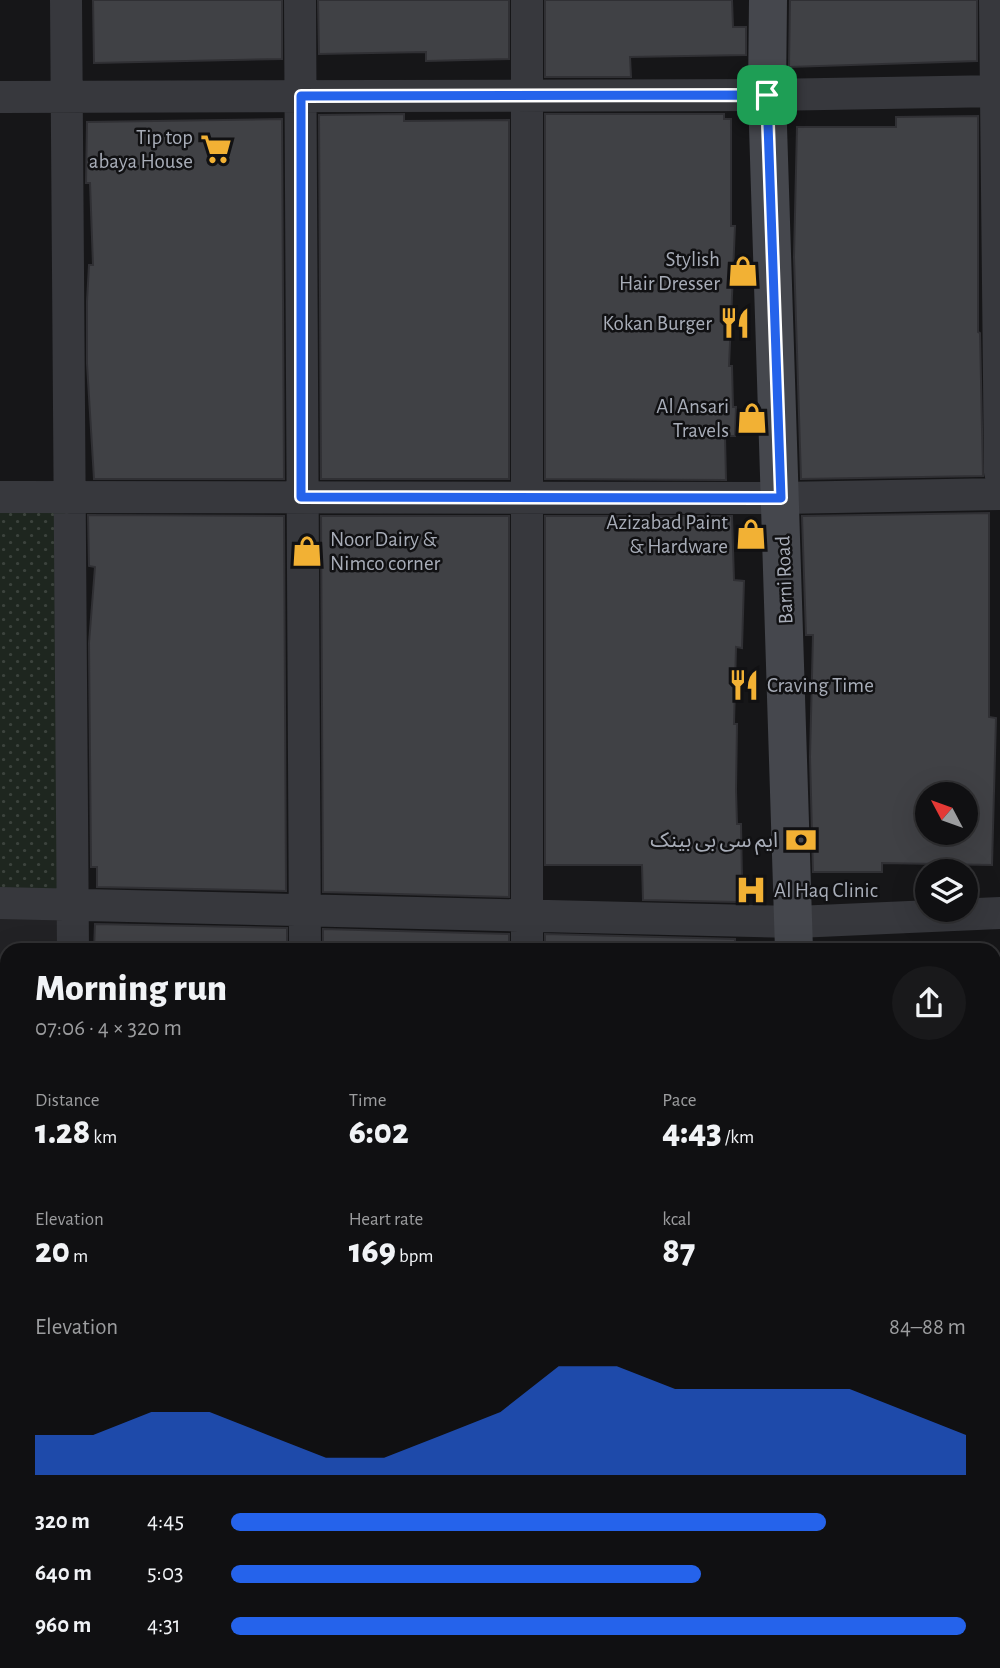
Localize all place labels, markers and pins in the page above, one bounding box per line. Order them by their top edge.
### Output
pin [737,65,797,125]
place label: Tip top abaya House [89,127,193,172]
supermarket icon: Tip top abaya House [199,132,233,166]
place label: Stylish Hair Dresser [619,249,720,294]
shop icon: Stylish Hair Dresser [726,254,760,288]
restaurant icon: Kokan Burger [718,306,752,340]
place label: Kokan Burger [602,313,712,334]
place label: Al Ansari Travels [656,396,729,441]
shop icon: Al Ansari Travels [735,401,769,435]
place label: Azizabad Paint & Hardware [606,512,728,557]
shop icon: Azizabad Paint & Hardware [734,517,768,551]
place label: Noor Dairy & Nimco corner [330,529,441,574]
shop icon: Noor Dairy & Nimco corner [290,534,324,568]
restaurant icon: Craving Time [727,668,761,702]
place label: Craving Time [767,675,874,696]
bank icon: ایم سی بی بینک [784,823,818,857]
place label: ایم سی بی بینک [650,830,778,855]
hospital icon: Al Haq Clinic [734,873,768,907]
place label: Al Haq Clinic [774,880,878,901]

